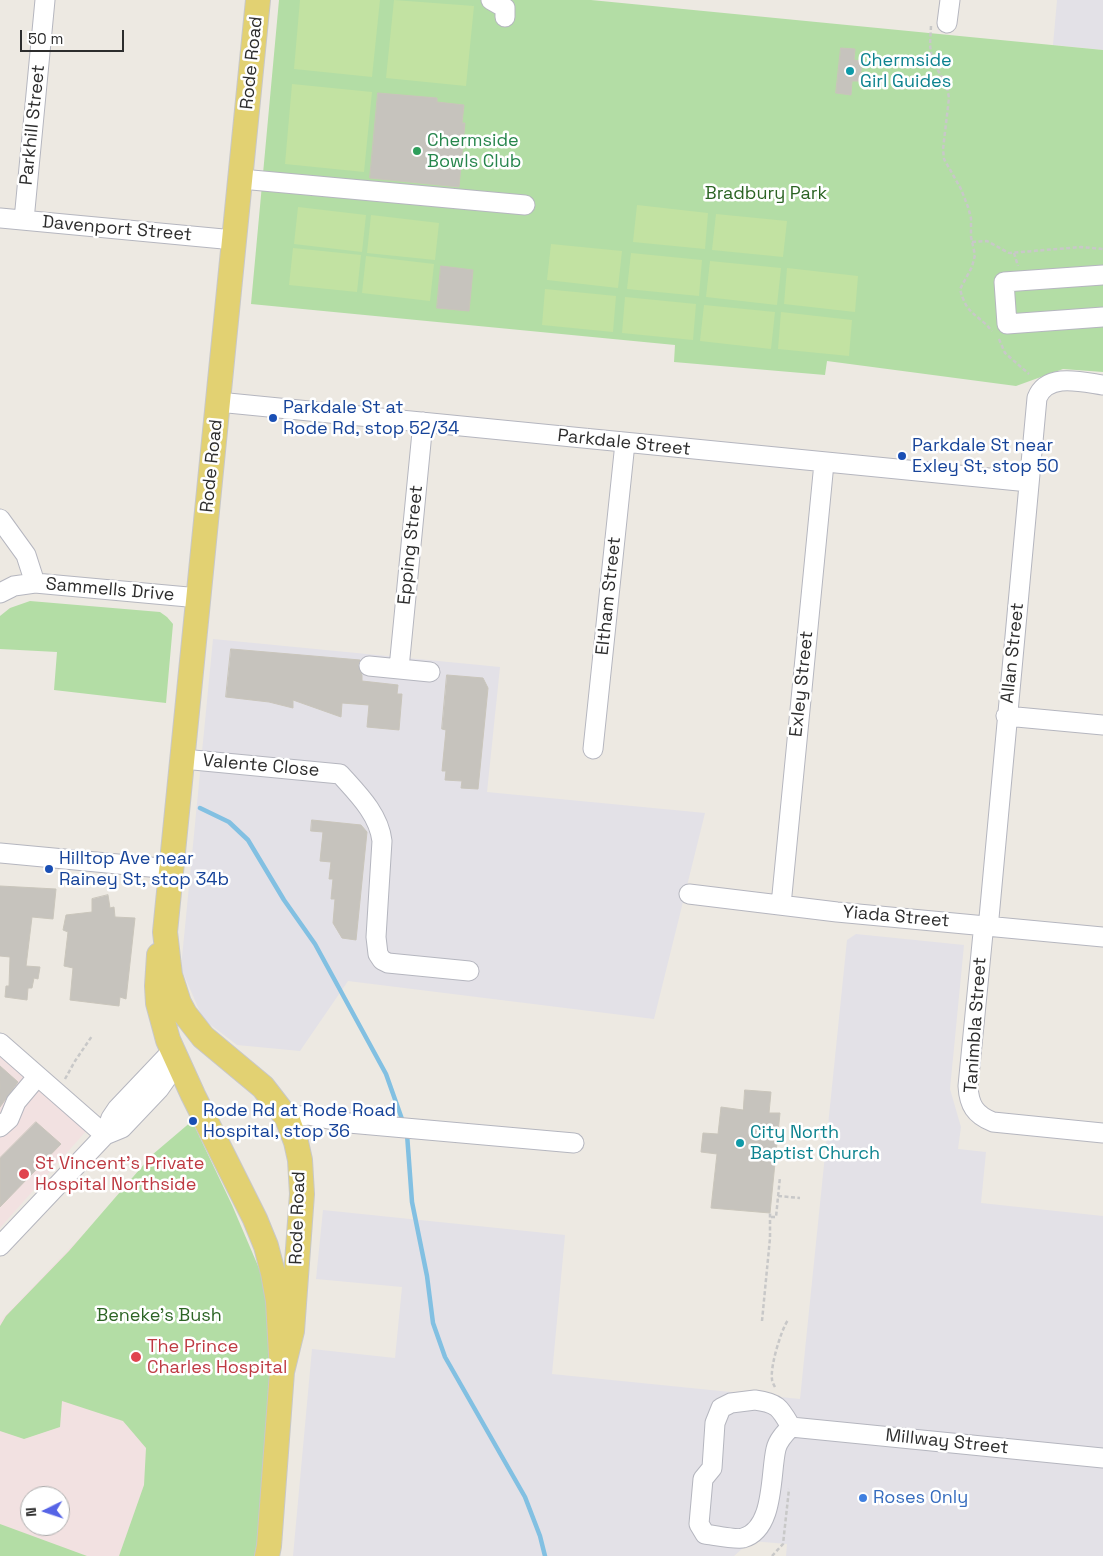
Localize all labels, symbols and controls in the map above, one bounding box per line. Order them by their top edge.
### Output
street label: Rode Road [236,15,268,111]
scale bar [22,20,126,52]
text: 50 m [28,29,63,48]
place label: Chermside Girl Guides [860,50,952,92]
street label: Parkhill Street [16,64,50,186]
marker: Chermside Girl Guides [844,65,856,77]
place label: Chermside Bowls Club [427,130,521,172]
marker: Chermside Bowls Club [411,145,423,157]
park label: Bradbury Park [705,183,827,205]
street label: Davenport Street [41,212,193,246]
place label: Parkdale St at Rode Rd, stop 52/34 [283,397,459,439]
marker: Parkdale St at Rode Rd, stop 52/34 [267,412,279,424]
street label: Rode Road [196,418,228,514]
street label: Parkdale Street [556,425,692,461]
place label: Parkdale St near Exley St, stop 50 [912,435,1059,478]
marker: Parkdale St near Exley St, stop 50 [896,450,908,462]
street label: Epping Street [394,484,428,606]
street label: Eltham Street [592,536,626,656]
street label: Sammells Drive [45,574,175,606]
street label: Allan Street [997,602,1029,704]
street label: Exley Street [786,630,818,738]
street label: Valente Close [202,750,320,782]
place label: Hilltop Ave near Rainey St, stop 34b [59,848,229,891]
marker: Hilltop Ave near Rainey St, stop 34b [43,863,55,875]
street label: Yiada Street [842,902,950,932]
street label: Tanimbla Street [960,956,992,1094]
place label: Rode Rd at Rode Road Hospital, stop 36 [203,1100,396,1142]
marker: Rode Rd at Rode Road Hospital, stop 36 [187,1115,199,1127]
place label: City North Baptist Church [750,1122,880,1164]
marker: City North Baptist Church [734,1137,746,1149]
place label: St Vincent's Private Hospital Northside [35,1153,204,1196]
marker: St Vincent's Private Hospital Northside [17,1167,31,1181]
street label: Rode Road [286,1171,310,1265]
park label: Beneke's Bush [96,1305,222,1327]
place label: The Prince Charles Hospital [147,1336,287,1378]
marker: The Prince Charles Hospital [129,1350,143,1364]
street label: Millway Street [884,1425,1010,1459]
north arrow [20,1486,70,1536]
place label: Roses Only [873,1487,968,1509]
marker: Roses Only [857,1492,869,1504]
text: N [22,1507,40,1517]

